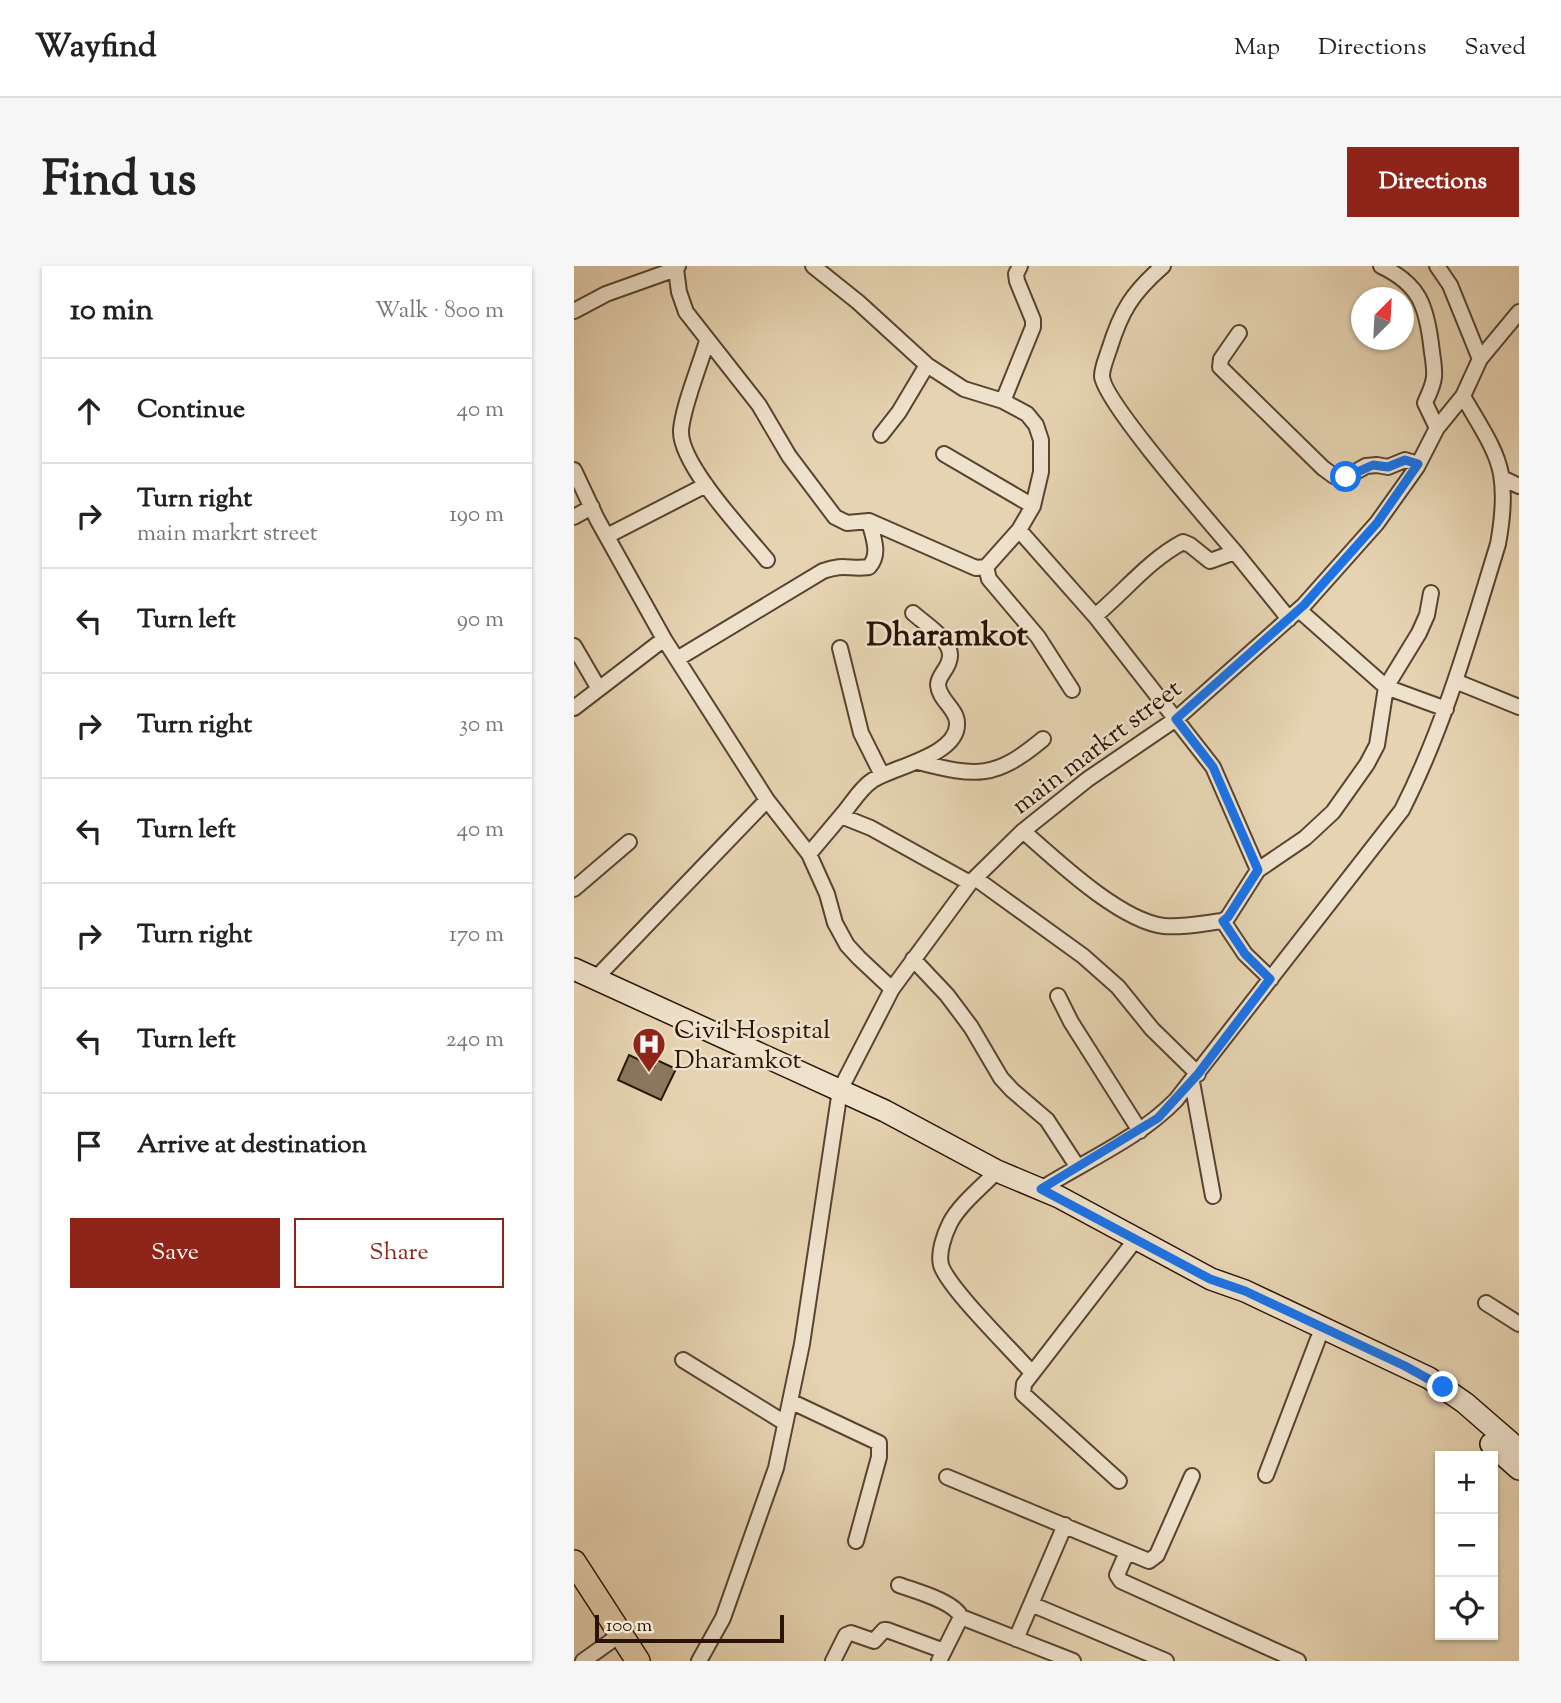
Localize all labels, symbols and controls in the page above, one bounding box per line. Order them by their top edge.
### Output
text: Wayfind [35,24,157,72]
text: Map [1234,31,1280,65]
text: Directions [1318,31,1426,65]
text: Saved [1464,31,1526,65]
text: Find us [42,147,196,217]
button: Directions [1347,147,1519,217]
north arrow [1351,287,1414,350]
text: 10 min [70,290,153,333]
text: Walk · 800 m [375,295,504,328]
icon: ahead [70,392,108,430]
text: Continue [137,392,245,429]
text: 40 m [457,394,504,427]
route start [1330,461,1361,492]
text: Turn right [137,481,252,518]
icon: right [70,497,108,535]
text: 190 m [449,499,504,532]
text: main markrt street [137,518,318,551]
icon: left [70,602,108,640]
text: Turn left [137,602,236,639]
text: 90 m [457,604,504,637]
district label: Dharamkot [866,613,1029,661]
street label: main markrt street [1005,672,1190,824]
icon: right [70,707,108,745]
text: Turn right [137,707,252,744]
text: 30 m [459,709,504,742]
icon: left [70,812,108,850]
text: Turn left [137,812,236,849]
text: 40 m [457,814,504,847]
icon: right [70,917,108,955]
text: Turn right [137,917,252,954]
text: 170 m [449,919,504,952]
place label: Civil Hospital Dharamkot [674,1013,830,1080]
icon: left [70,1022,108,1060]
text: Turn left [137,1022,236,1059]
text: 240 m [446,1024,504,1057]
hospital icon: Civil Hospital Dharamkot [630,1025,668,1074]
icon: arrive [70,1127,108,1165]
text: Arrive at destination [137,1127,367,1164]
button: Save [70,1218,280,1288]
button: Share [294,1218,504,1288]
route end [1427,1371,1458,1402]
map controls [1435,1451,1498,1640]
button: + [1435,1451,1498,1514]
button: − [1435,1514,1498,1577]
button: locate [1435,1577,1498,1640]
scale bar [595,1612,784,1644]
text: 100 m [606,1613,652,1640]

